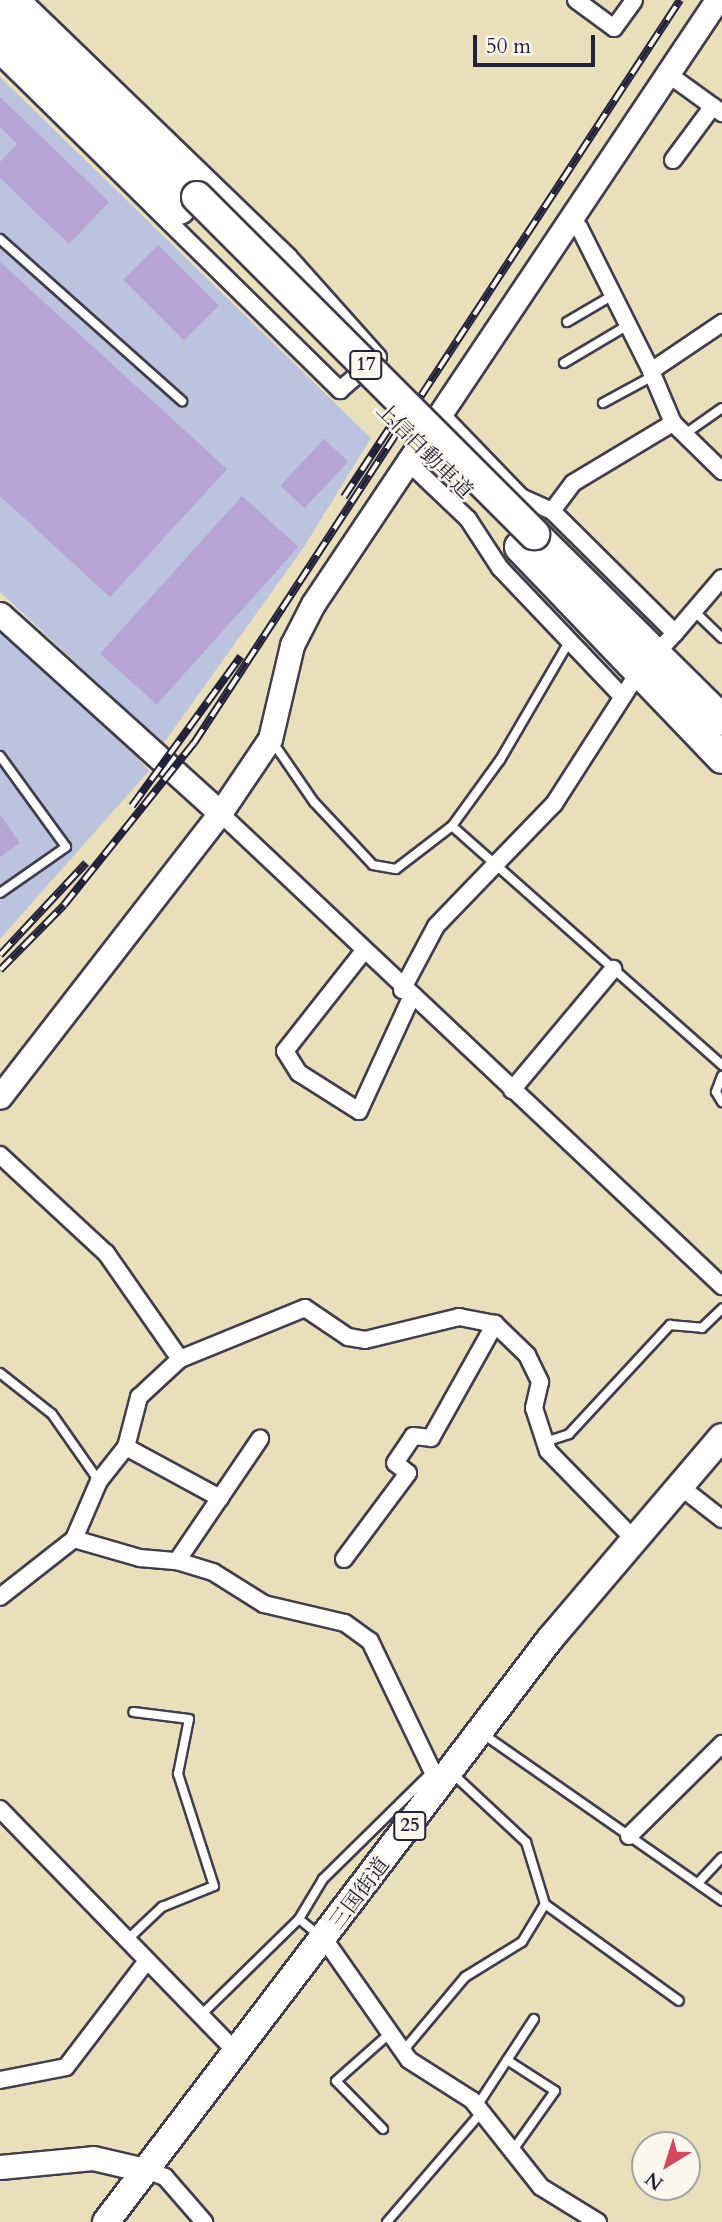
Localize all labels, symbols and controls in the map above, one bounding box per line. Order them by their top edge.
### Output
scale bar [477,21,600,65]
text: 50 m [486,32,531,61]
road number: 17 [348,350,384,380]
street label: 上信自動車道 [371,398,477,504]
road number: 25 [392,1810,428,1842]
street label: 三国街道 [325,1853,395,1935]
north arrow [631,2131,701,2201]
text: N [640,2166,669,2196]

